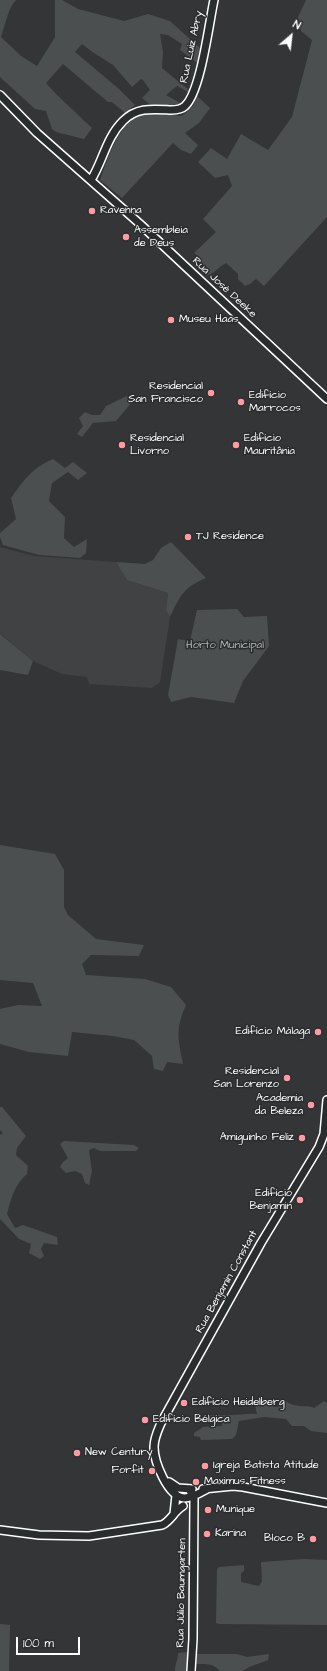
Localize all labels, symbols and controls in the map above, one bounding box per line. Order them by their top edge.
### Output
street label: Rua Luiz Abry [178,10,206,84]
north arrow [271,16,311,56]
text: N [290,17,303,33]
place label: Ravenna [100,204,142,218]
marker: Ravenna [87,206,97,216]
place label: Assembleia de Deus [134,224,188,250]
marker: Assembleia de Deus [121,232,131,242]
street label: Rua José Deeke [189,255,259,321]
place label: Museu Haas [179,313,239,327]
marker: Museu Haas [166,315,176,325]
place label: Residencial San Francisco [128,380,203,406]
marker: Residencial San Francisco [206,388,216,398]
place label: Edifício Marrocos [249,389,301,415]
marker: Edifício Marrocos [236,397,246,407]
place label: Residencial Livorno [130,432,184,458]
place label: Edifício Mauritânia [244,432,295,458]
marker: Residencial Livorno [117,440,127,450]
marker: Edifício Mauritânia [231,440,241,450]
place label: TJ Residence [196,530,264,544]
marker: TJ Residence [183,532,193,542]
park label: Horto Municipal [186,639,264,653]
place label: Edifício Málaga [235,1025,310,1039]
marker: Edifício Málaga [313,1027,323,1037]
place label: Residencial San Lorenzo [213,1065,279,1091]
marker: Residencial San Lorenzo [282,1073,292,1083]
place label: Academia da Beleza [255,1092,303,1118]
marker: Academia da Beleza [306,1100,316,1110]
place label: Amiguinho Feliz [220,1131,294,1145]
marker: Amiguinho Feliz [297,1133,307,1143]
place label: Edifício Benjamin [249,1187,292,1213]
marker: Edifício Benjamin [295,1195,305,1205]
street label: Rua Benjamin Constant [193,1228,261,1336]
place label: Edifício Heidelberg [192,1396,285,1410]
marker: Edifício Heidelberg [179,1398,189,1408]
place label: Edifício Bélgica [153,1413,230,1427]
marker: Edifício Bélgica [140,1415,150,1425]
place label: New Century [85,1446,153,1460]
marker: New Century [72,1448,82,1458]
place label: Igreja Batista Atitude [213,1459,319,1473]
marker: Igreja Batista Atitude [200,1461,210,1471]
place label: Forfit [111,1464,144,1478]
marker: Forfit [147,1466,157,1476]
place label: Maximus Fitness [204,1475,286,1489]
marker: Maximus Fitness [191,1477,201,1487]
place label: Munique [216,1503,255,1517]
marker: Munique [203,1505,213,1515]
place label: Karina [215,1527,246,1541]
marker: Karina [202,1529,212,1539]
place label: Bloco B [264,1532,305,1546]
marker: Bloco B [308,1534,318,1544]
street label: Rua Júlio Baumgarten [174,1538,190,1648]
scale bar [18,1629,82,1655]
text: 100 m [23,1635,54,1652]

